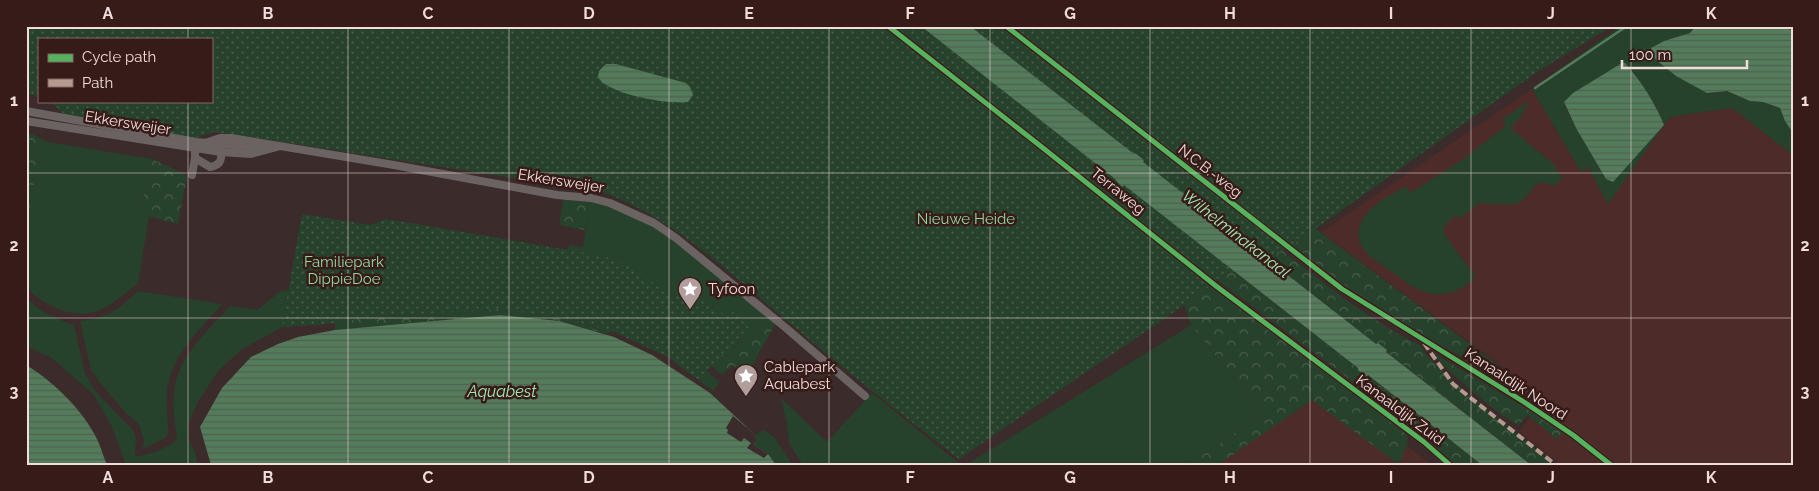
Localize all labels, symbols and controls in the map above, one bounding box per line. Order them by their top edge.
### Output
text: A [103,4,114,23]
text: B [263,4,274,23]
text: C [423,4,434,23]
text: D [583,4,595,23]
text: E [744,4,754,23]
text: F [905,4,915,23]
text: G [1064,4,1076,23]
text: H [1224,4,1236,23]
text: I [1389,4,1393,23]
text: J [1547,4,1555,23]
text: K [1706,4,1717,23]
legend [38,38,212,102]
scale bar [1622,38,1746,70]
text: 100 m [1629,46,1671,64]
text: Cycle path [82,48,156,66]
text: Path [82,74,113,92]
text: 1 [10,91,18,110]
text: 1 [1801,91,1809,110]
street label: Ekkersweijer [84,107,173,139]
street label: N.C.B.-weg [1174,140,1246,202]
street label: Terraweg [1087,164,1149,218]
street label: Ekkersweijer [517,165,606,197]
water label: Wilhelminakanaal [1178,186,1294,282]
park label: Nieuwe Heide [917,210,1015,228]
text: 2 [9,236,19,255]
text: 2 [1800,236,1810,255]
park label: Familiepark DippieDoe [304,253,384,288]
place icon: Tyfoon [677,276,703,310]
place label: Tyfoon [708,280,755,298]
street label: Kanaaldijk Noord [1461,344,1571,424]
place label: Cablepark Aquabest [764,358,835,393]
place icon: Cablepark Aquabest [733,363,759,397]
street label: Kanaaldijk Zuid [1352,371,1448,449]
text: 3 [10,382,19,401]
water label: Aquabest [467,382,537,401]
text: 3 [1801,382,1810,401]
text: A [103,468,114,487]
text: B [263,468,274,487]
text: C [423,468,434,487]
text: D [583,468,595,487]
text: E [744,468,754,487]
text: F [905,468,915,487]
text: G [1064,468,1076,487]
text: H [1224,468,1236,487]
text: I [1389,468,1393,487]
text: J [1547,468,1555,487]
text: K [1706,468,1717,487]

